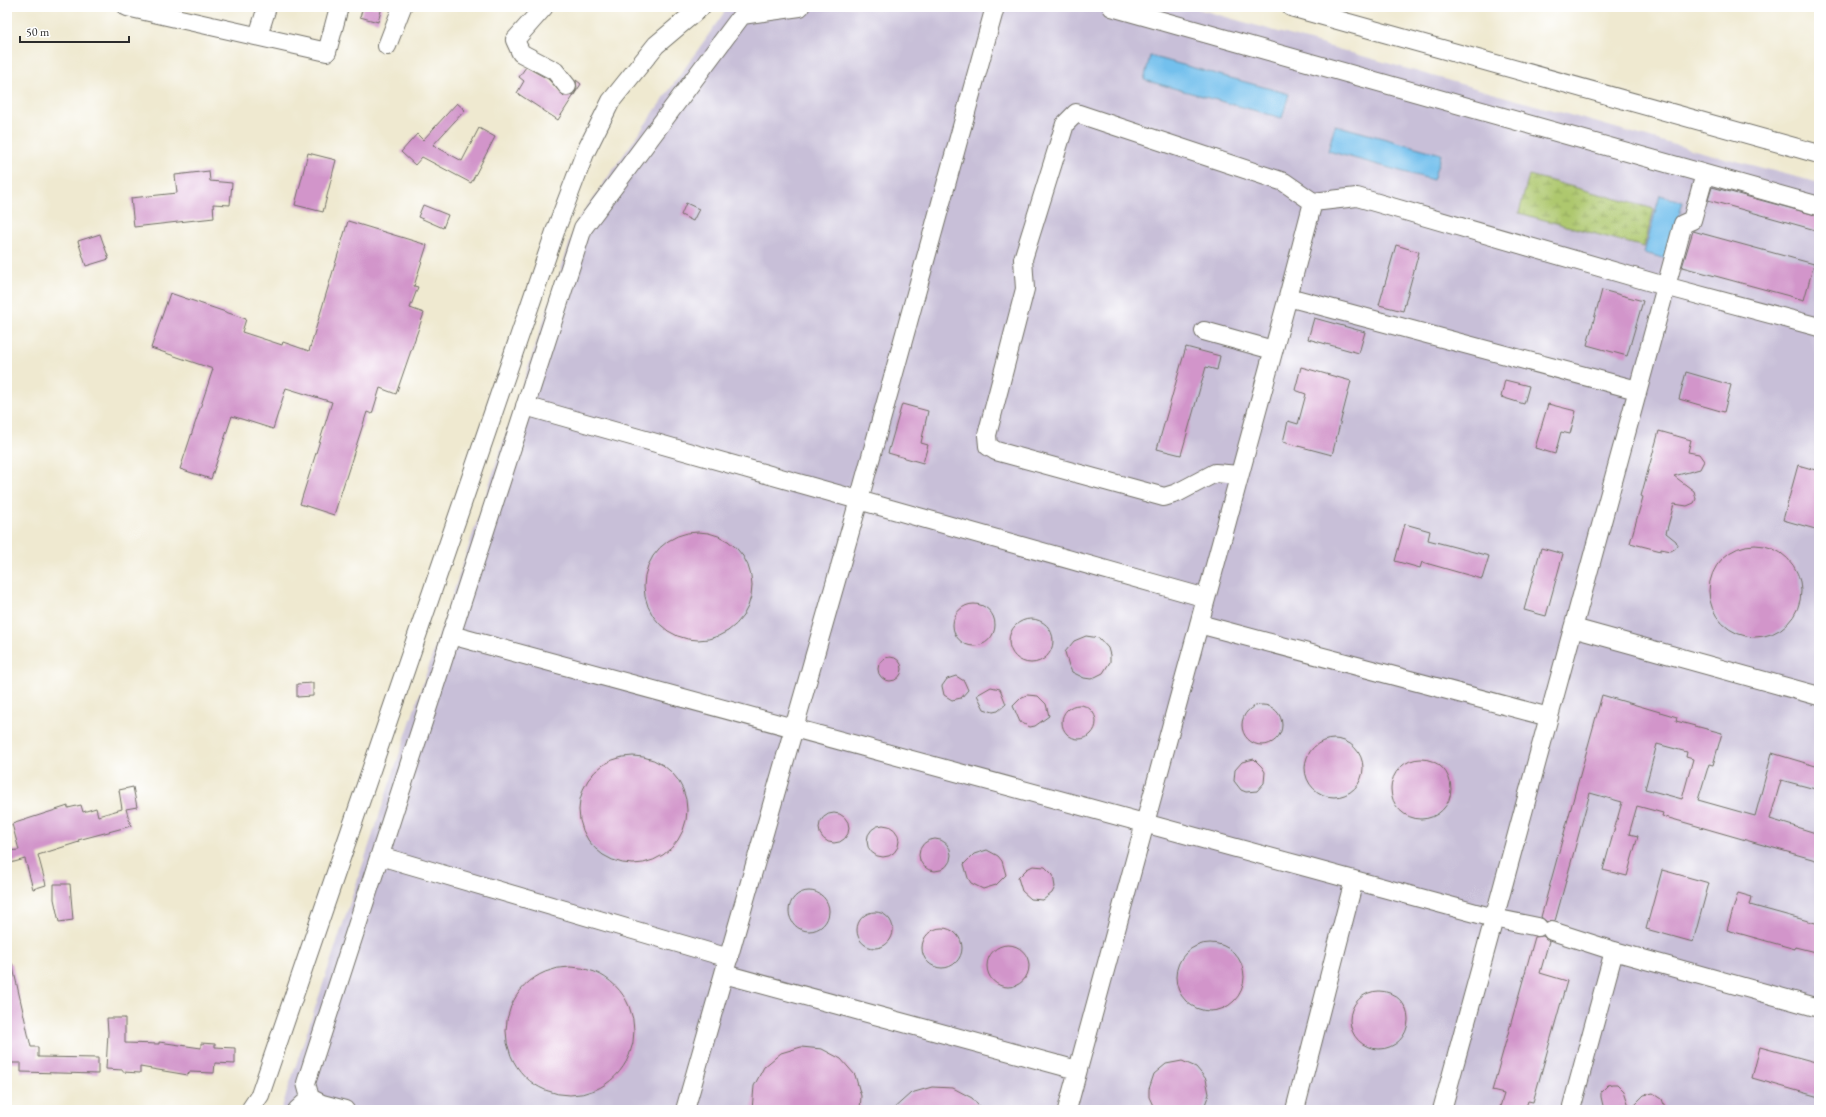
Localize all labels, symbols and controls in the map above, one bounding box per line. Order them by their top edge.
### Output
scale bar [20,18,129,44]
text: 50 m [26,24,50,40]

